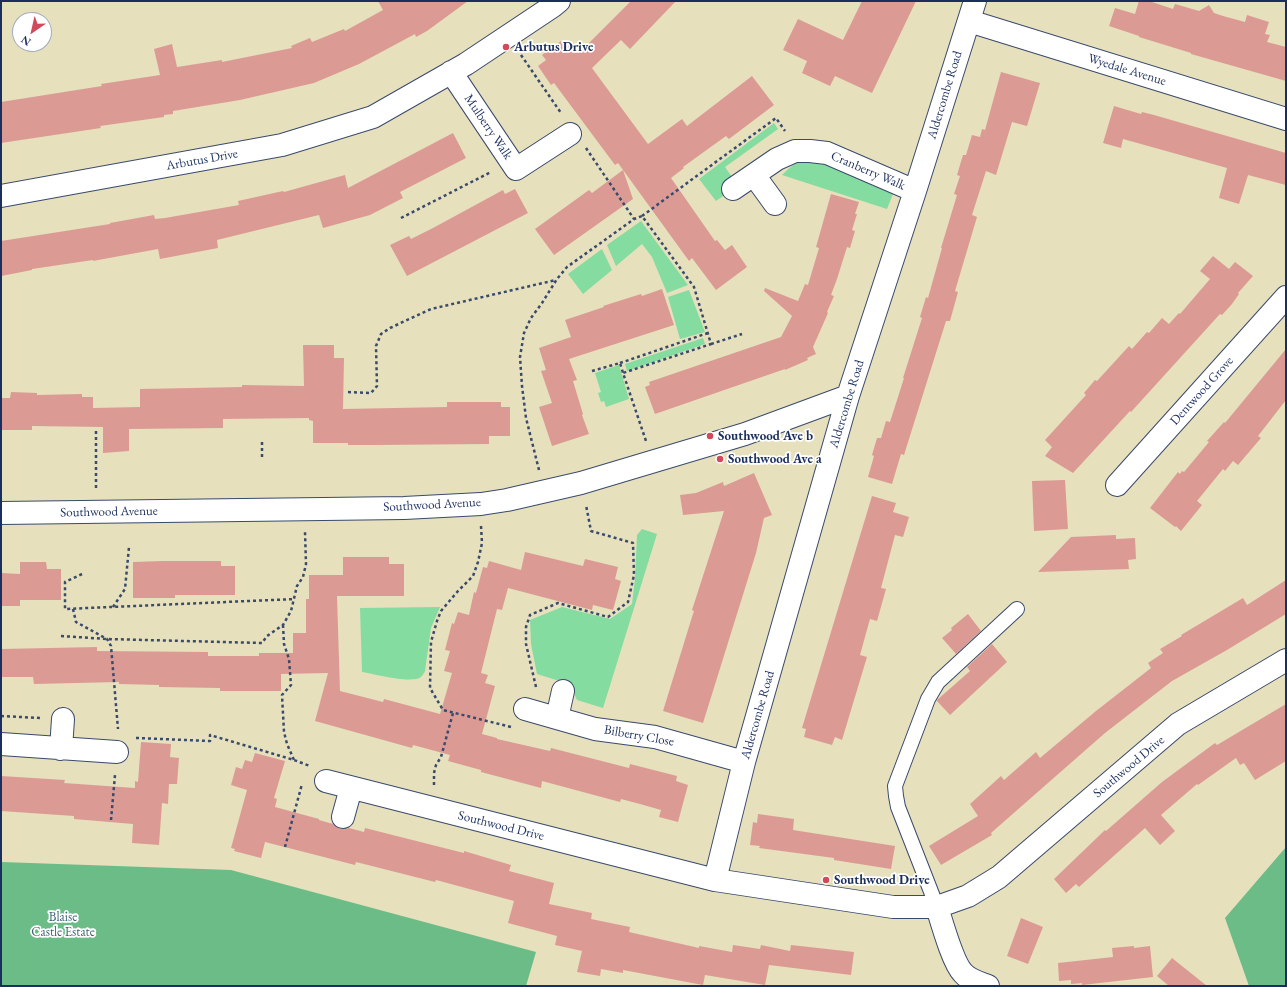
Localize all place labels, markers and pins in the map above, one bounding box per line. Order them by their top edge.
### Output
place label: Arbutus Drive [514,39,593,55]
marker: Arbutus Drive [501,42,511,52]
place label: Southwood Ave b [718,428,813,444]
marker: Southwood Ave b [705,431,715,441]
place label: Southwood Ave a [728,451,822,467]
marker: Southwood Ave a [715,454,725,464]
place label: Southwood Drive [834,872,930,888]
marker: Southwood Drive [821,875,831,885]

